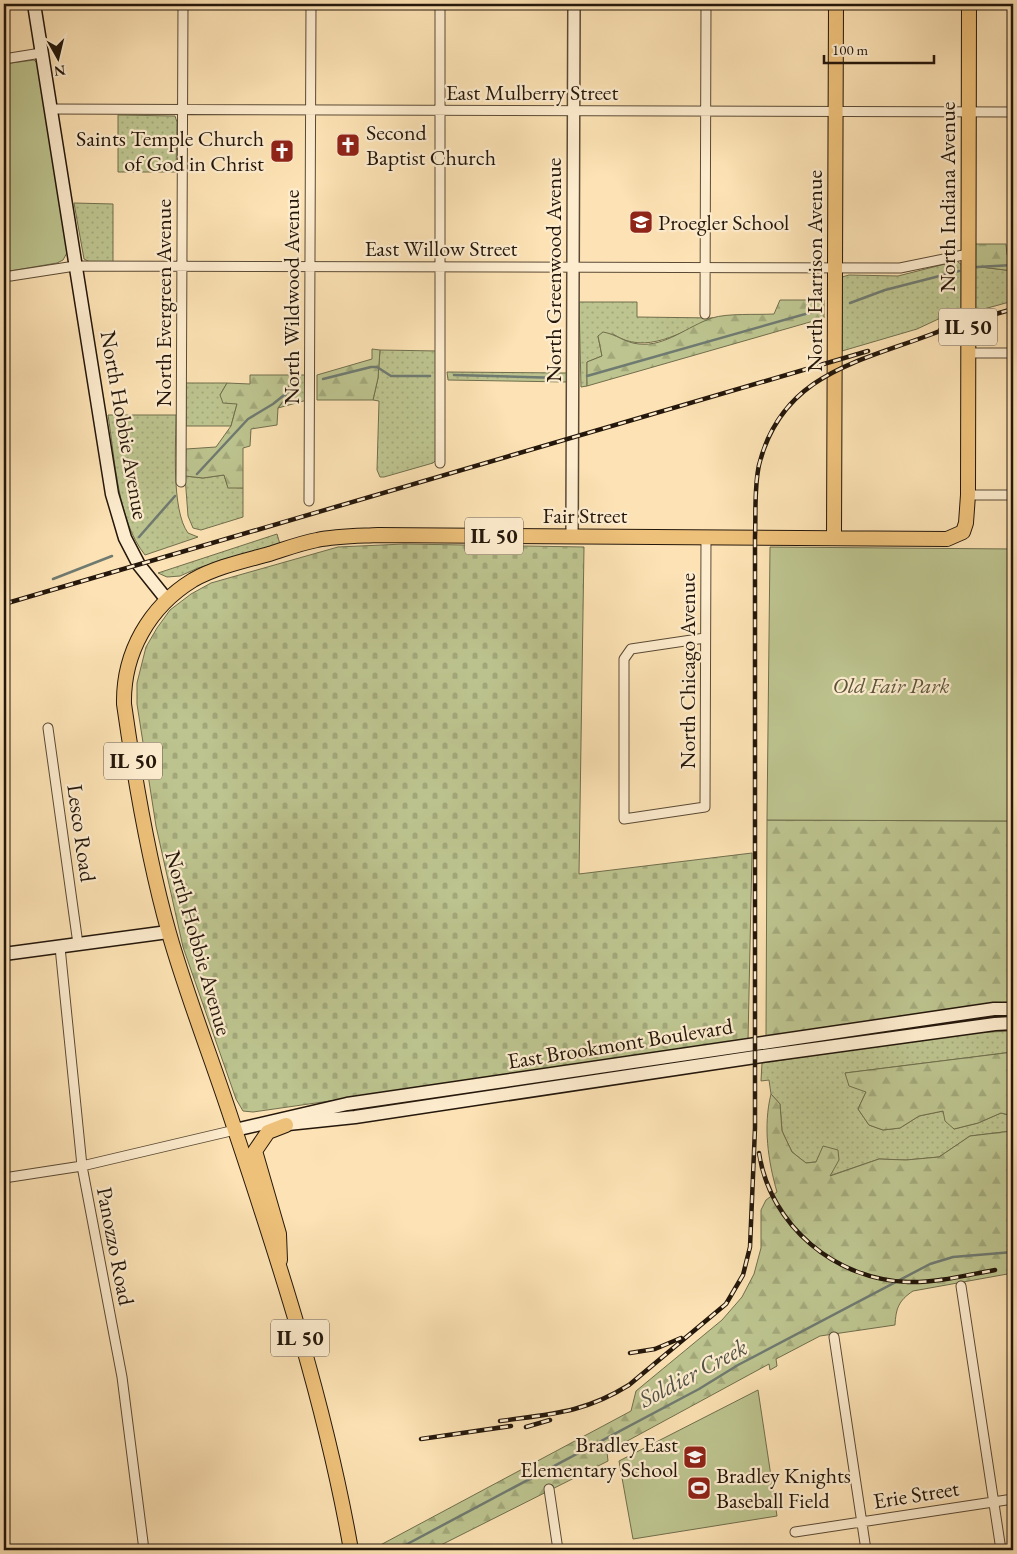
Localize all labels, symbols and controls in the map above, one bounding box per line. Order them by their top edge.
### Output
north arrow [32,32,82,82]
scale bar [824,32,934,64]
text: 100 m [832,40,869,59]
text: N [52,61,67,81]
street label: East Mulberry Street [446,78,618,107]
street label: North Indiana Avenue [933,101,962,292]
place label: Second Baptist Church [366,118,496,172]
place label: Saints Temple Church of God in Christ [76,124,264,178]
church icon: Second Baptist Church [335,132,361,158]
church icon: Saints Temple Church of God in Christ [269,138,295,164]
street label: North Greenwood Avenue [539,157,568,382]
street label: North Harrison Avenue [800,170,829,372]
street label: North Wildwood Avenue [277,189,306,404]
street label: North Evergreen Avenue [149,199,178,407]
place label: Proegler School [658,208,789,237]
school or university icon: Proegler School [628,209,654,235]
street label: East Willow Street [364,234,518,263]
road number: IL 50 [939,308,997,346]
street label: North Hobbie Avenue [94,328,155,522]
street label: Fair Street [543,501,628,530]
road number: IL 50 [465,518,523,554]
street label: North Chicago Avenue [673,573,702,769]
park label: Old Fair Park [832,671,950,700]
road number: IL 50 [104,742,162,779]
street label: Lesco Road [60,782,103,885]
street label: North Hobbie Avenue [158,847,239,1039]
street label: East Brookmont Boulevard [505,1011,736,1076]
street label: Panozzo Road [90,1184,141,1309]
road number: IL 50 [271,1320,329,1356]
water label: Soldier Creek [632,1331,753,1415]
place label: Bradley East Elementary School [520,1430,678,1484]
school or university icon: Bradley East Elementary School [682,1444,708,1470]
place label: Bradley Knights Baseball Field [716,1461,851,1515]
street label: Erie Street [871,1473,961,1516]
sports icon: Bradley Knights Baseball Field [686,1475,712,1501]

